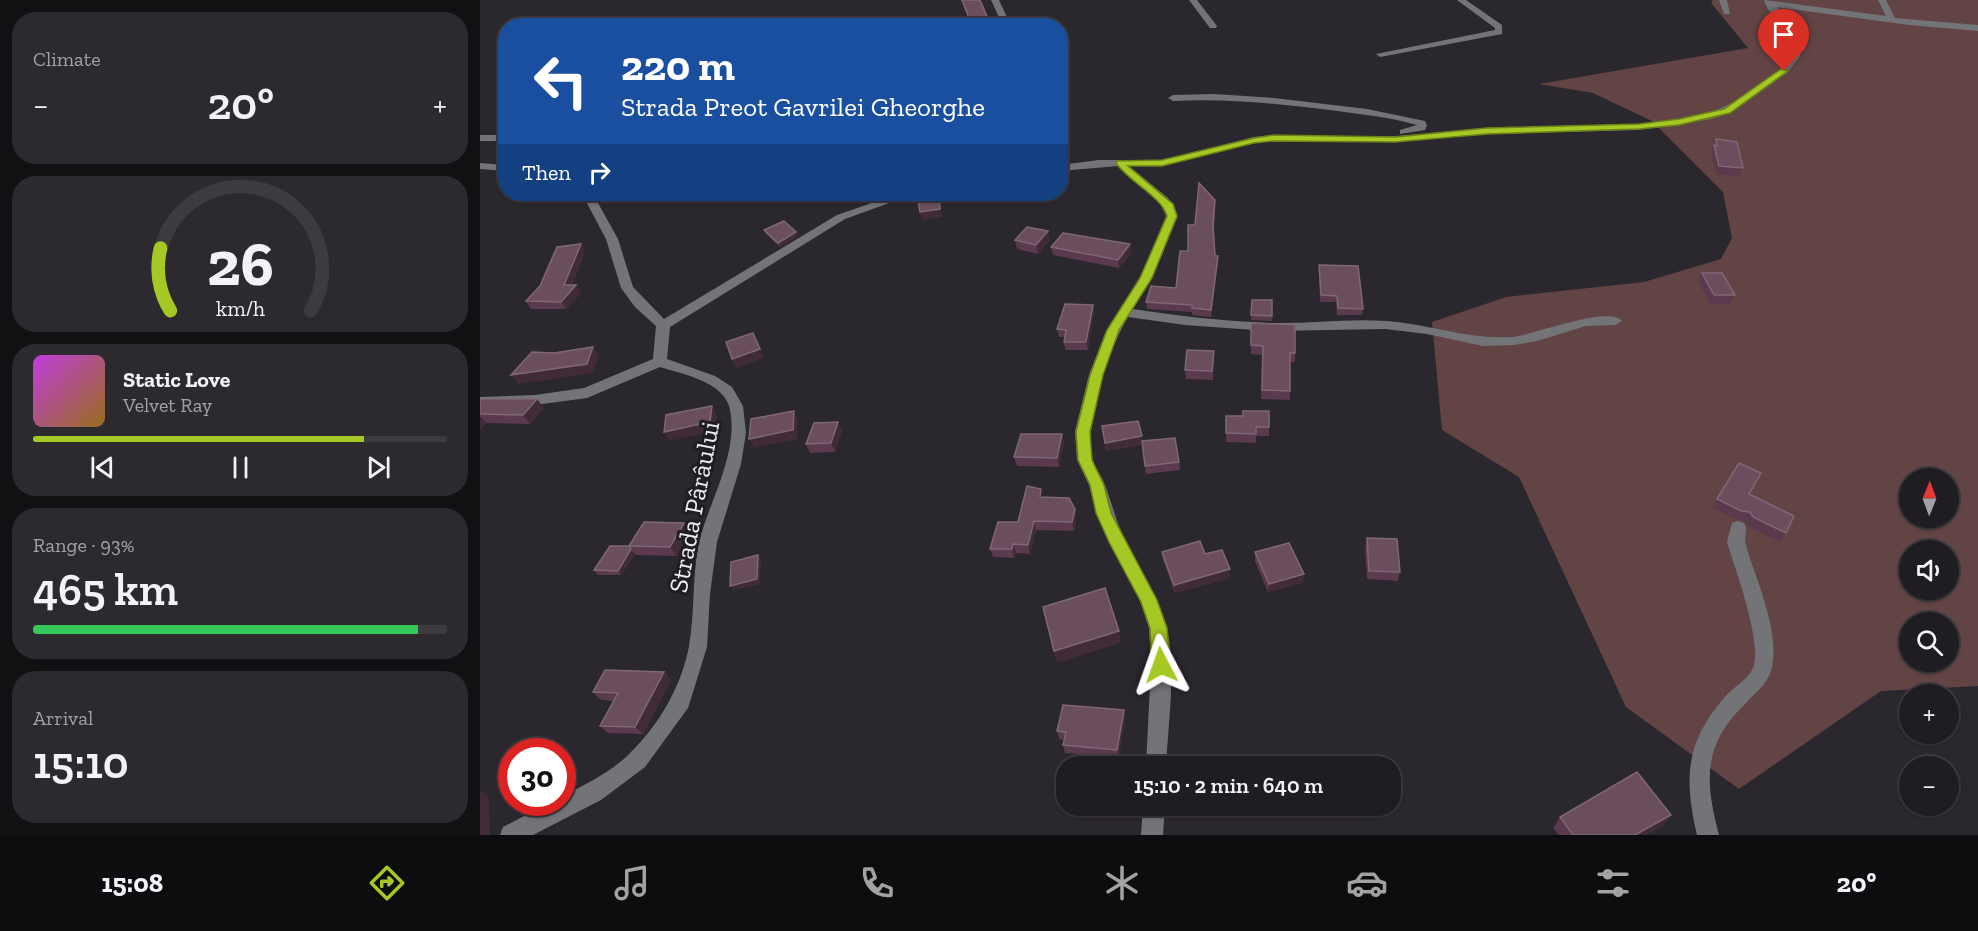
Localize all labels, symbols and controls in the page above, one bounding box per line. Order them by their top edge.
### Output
pin [1758,9,1809,71]
icon: arrive [1767,18,1800,51]
text: 220 m [621,40,735,91]
icon: left [522,42,600,120]
text: Climate [33,47,101,71]
text: 20° [207,77,274,131]
text: − [33,85,48,124]
text: + [433,85,447,124]
text: Strada Preot Gavrilei Gheorghe [621,91,985,123]
icon: right [583,156,616,189]
text: Then [522,159,571,186]
text: 26 [207,226,273,301]
text: km/h [216,296,264,321]
text: Static Love [123,366,230,393]
text: Velvet Ray [123,393,212,417]
street label: Strada Pârâului [662,419,726,595]
icon: previous [86,451,119,484]
icon: pause [224,451,257,484]
icon: next [362,451,395,484]
north arrow [1899,468,1959,528]
map controls [1899,468,1959,816]
text: Range · 93% [33,533,134,557]
button: sound [1899,540,1959,600]
text: 465 km [33,563,178,617]
button: search [1899,612,1959,672]
position arrow [1129,633,1193,697]
button: + [1899,684,1959,744]
text: Arrival [33,706,93,730]
text: 15:10 [33,736,129,790]
speed limit sign: 30 [498,738,576,816]
button: − [1899,756,1959,816]
text: 15:10 · 2 min · 640 m [1134,772,1323,799]
icon: directions [366,862,408,904]
icon: music [611,862,653,904]
icon: phone [856,862,898,904]
icon: climate [1101,862,1143,904]
icon: car [1346,862,1388,904]
icon: filters [1592,862,1634,904]
text: 15:08 [102,867,163,899]
text: 20° [1837,867,1876,899]

